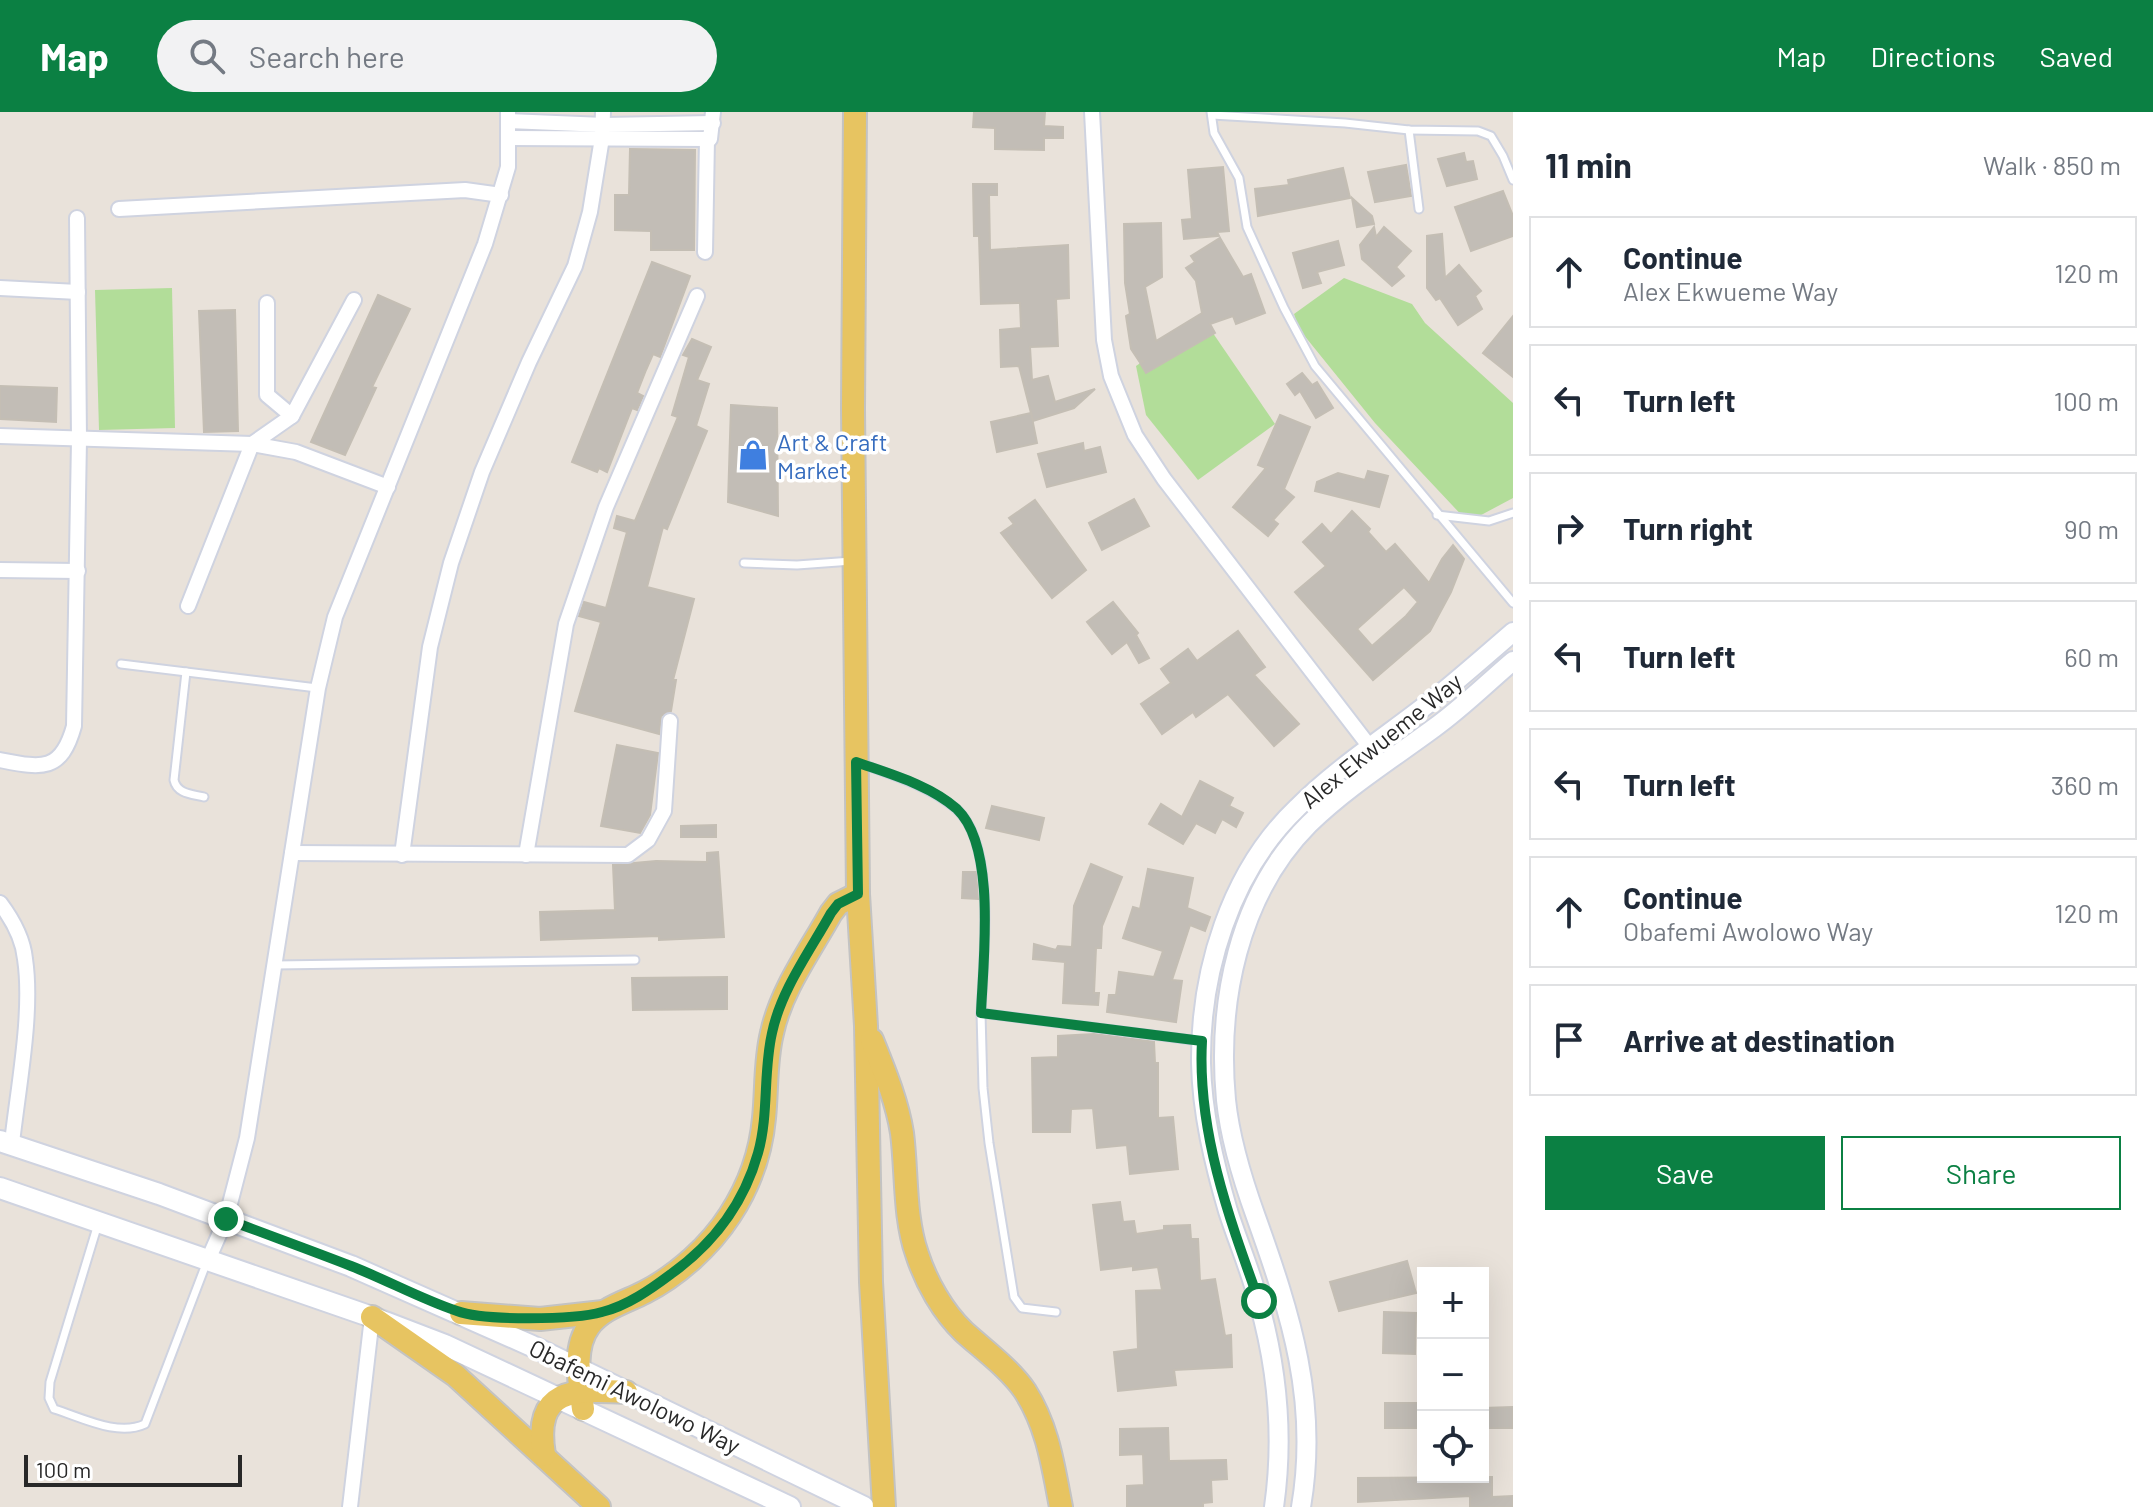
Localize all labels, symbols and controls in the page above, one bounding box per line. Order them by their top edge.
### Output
search box [157,20,717,92]
text: Map [40,33,109,79]
icon: search [185,34,229,78]
text: Search here [249,38,405,74]
text: Map [1777,39,1826,73]
text: Directions [1870,39,1996,73]
text: Saved [2040,39,2113,73]
text: 11 min [1545,144,1632,185]
text: Walk · 850 m [1983,149,2121,180]
text: Continue [1623,239,1743,275]
icon: ahead [1547,250,1591,294]
text: 120 m [2055,257,2119,288]
text: Alex Ekwueme Way [1623,275,1838,306]
icon: left [1547,378,1591,422]
text: Turn left [1623,382,1736,418]
text: 100 m [2054,385,2119,416]
place label: Art & Craft Market [777,427,887,484]
shop icon: Art & Craft Market [736,438,770,472]
icon: right [1547,506,1591,550]
text: Turn right [1623,510,1753,546]
text: 90 m [2064,513,2119,544]
icon: left [1547,634,1591,678]
text: Turn left [1623,638,1736,674]
text: 60 m [2064,641,2119,672]
street label: Alex Ekwueme Way [1295,666,1467,814]
icon: left [1547,762,1591,806]
text: Turn left [1623,766,1736,802]
text: 360 m [2051,769,2119,800]
text: Continue [1623,879,1743,915]
icon: ahead [1547,890,1591,934]
text: 120 m [2055,897,2119,928]
text: Obafemi Awolowo Way [1623,915,1873,946]
icon: arrive [1547,1018,1591,1062]
text: Arrive at destination [1623,1022,1895,1058]
button: Save [1545,1136,1825,1210]
button: Share [1841,1136,2121,1210]
route end [208,1201,244,1237]
map controls [1417,1267,1489,1483]
button: + [1417,1267,1489,1339]
route start [1241,1283,1277,1319]
street label: Obafemi Awolowo Way [525,1332,745,1460]
button: − [1417,1339,1489,1411]
button: locate [1417,1411,1489,1483]
scale bar [24,1451,242,1487]
text: 100 m [36,1456,91,1482]

